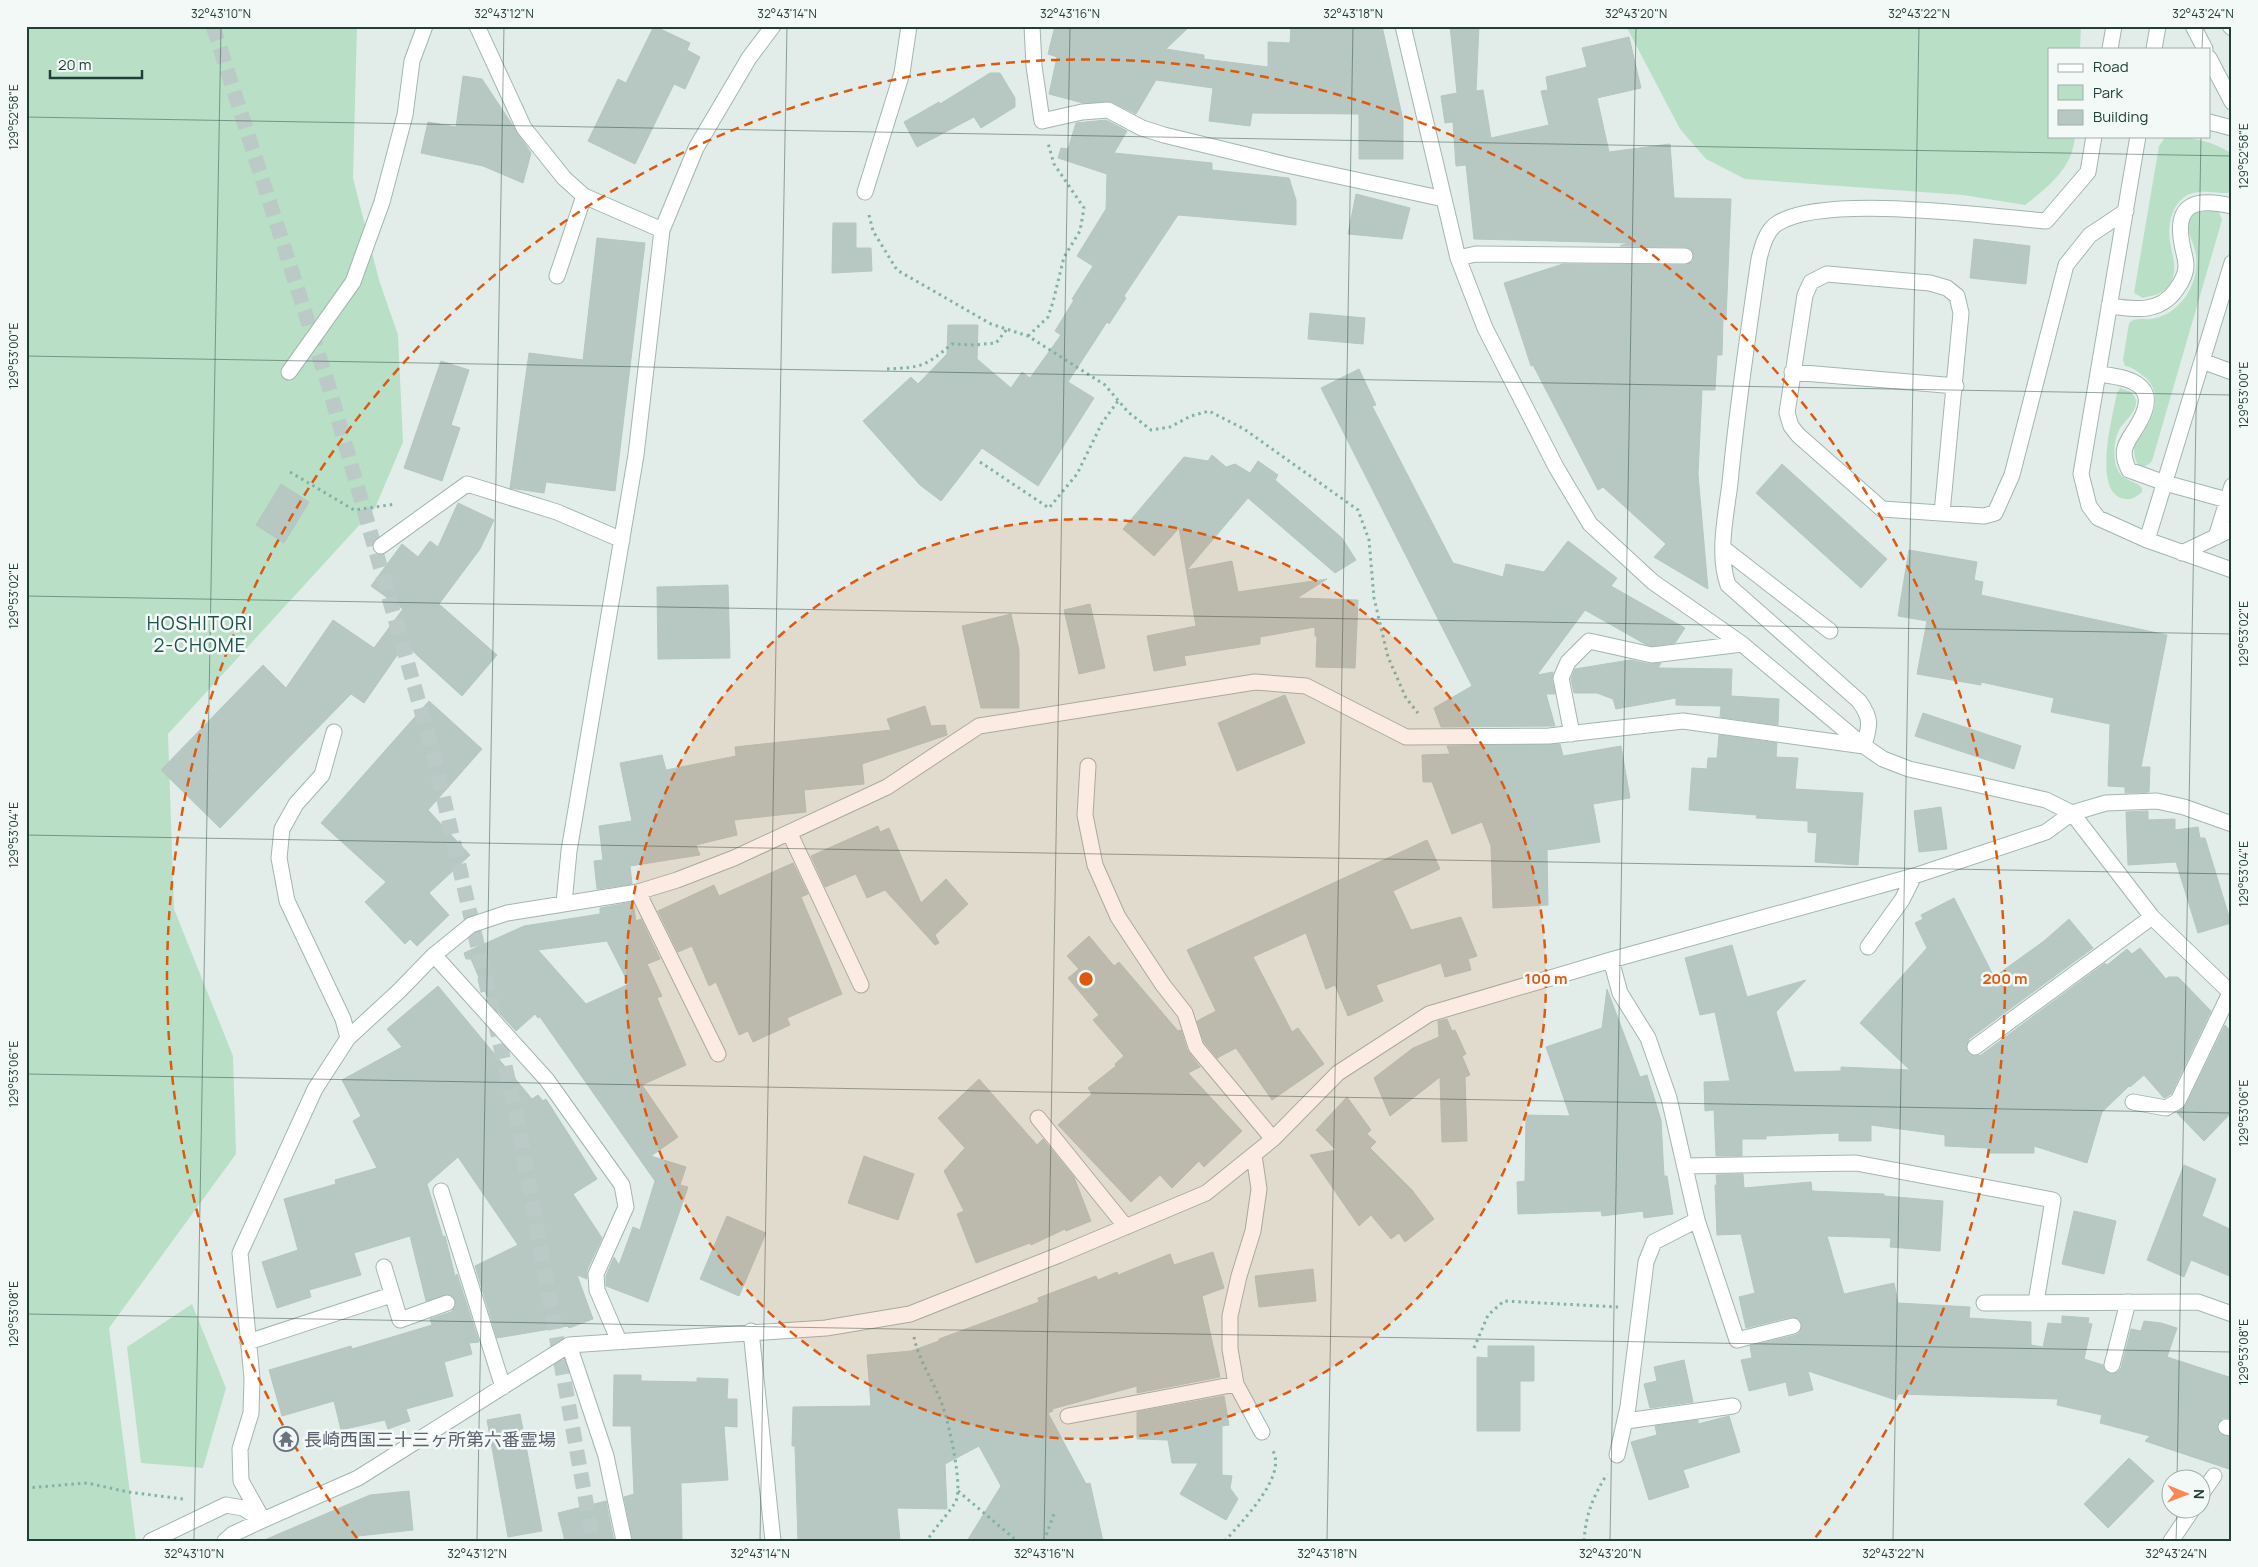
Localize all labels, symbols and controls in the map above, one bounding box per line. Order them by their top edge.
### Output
text: 32°43'10"N [191,5,251,22]
text: 32°43'12"N [474,5,534,22]
text: 32°43'14"N [757,5,817,22]
text: 32°43'16"N [1040,5,1100,22]
text: 32°43'18"N [1323,5,1383,22]
text: 32°43'20"N [1605,5,1667,22]
text: 32°43'22"N [1888,5,1950,22]
text: 32°43'24"N [2172,5,2234,22]
scale bar [50,48,142,80]
legend [2048,48,2210,138]
text: 20 m [58,54,91,75]
text: Road [2093,56,2129,77]
text: Park [2093,82,2123,103]
text: 129°52'58"E [5,84,22,150]
text: Building [2093,106,2148,127]
text: 129°52'58"E [2235,123,2252,189]
text: 129°53'00"E [5,323,22,389]
text: 129°53'00"E [2235,362,2252,428]
text: 129°53'02"E [5,563,22,629]
text: 129°53'02"E [2235,601,2252,667]
district label: HOSHITORI 2-CHOME [147,610,253,658]
text: 129°53'04"E [5,802,22,868]
text: 129°53'04"E [2235,841,2252,907]
text: 100 m [1525,968,1567,989]
text: 200 m [1982,968,2028,989]
centre of rings [1077,970,1095,988]
text: 129°53'06"E [5,1040,22,1107]
text: 129°53'06"E [2235,1079,2252,1146]
text: 129°53'08"E [5,1281,22,1347]
text: 129°53'08"E [2235,1319,2252,1385]
temple icon: 長崎西国三十三ヶ所第六番霊場 [273,1426,299,1452]
place label: 長崎西国三十三ヶ所第六番霊場 [304,1427,556,1451]
north arrow [2160,1470,2210,1520]
text: N [2190,1489,2209,1499]
text: 32°43'10"N [164,1545,224,1562]
text: 32°43'12"N [447,1545,507,1562]
text: 32°43'14"N [730,1545,790,1562]
text: 32°43'16"N [1014,1545,1074,1562]
text: 32°43'18"N [1297,1545,1357,1562]
text: 32°43'20"N [1579,1545,1641,1562]
text: 32°43'22"N [1862,1545,1924,1562]
text: 32°43'24"N [2145,1545,2207,1562]

